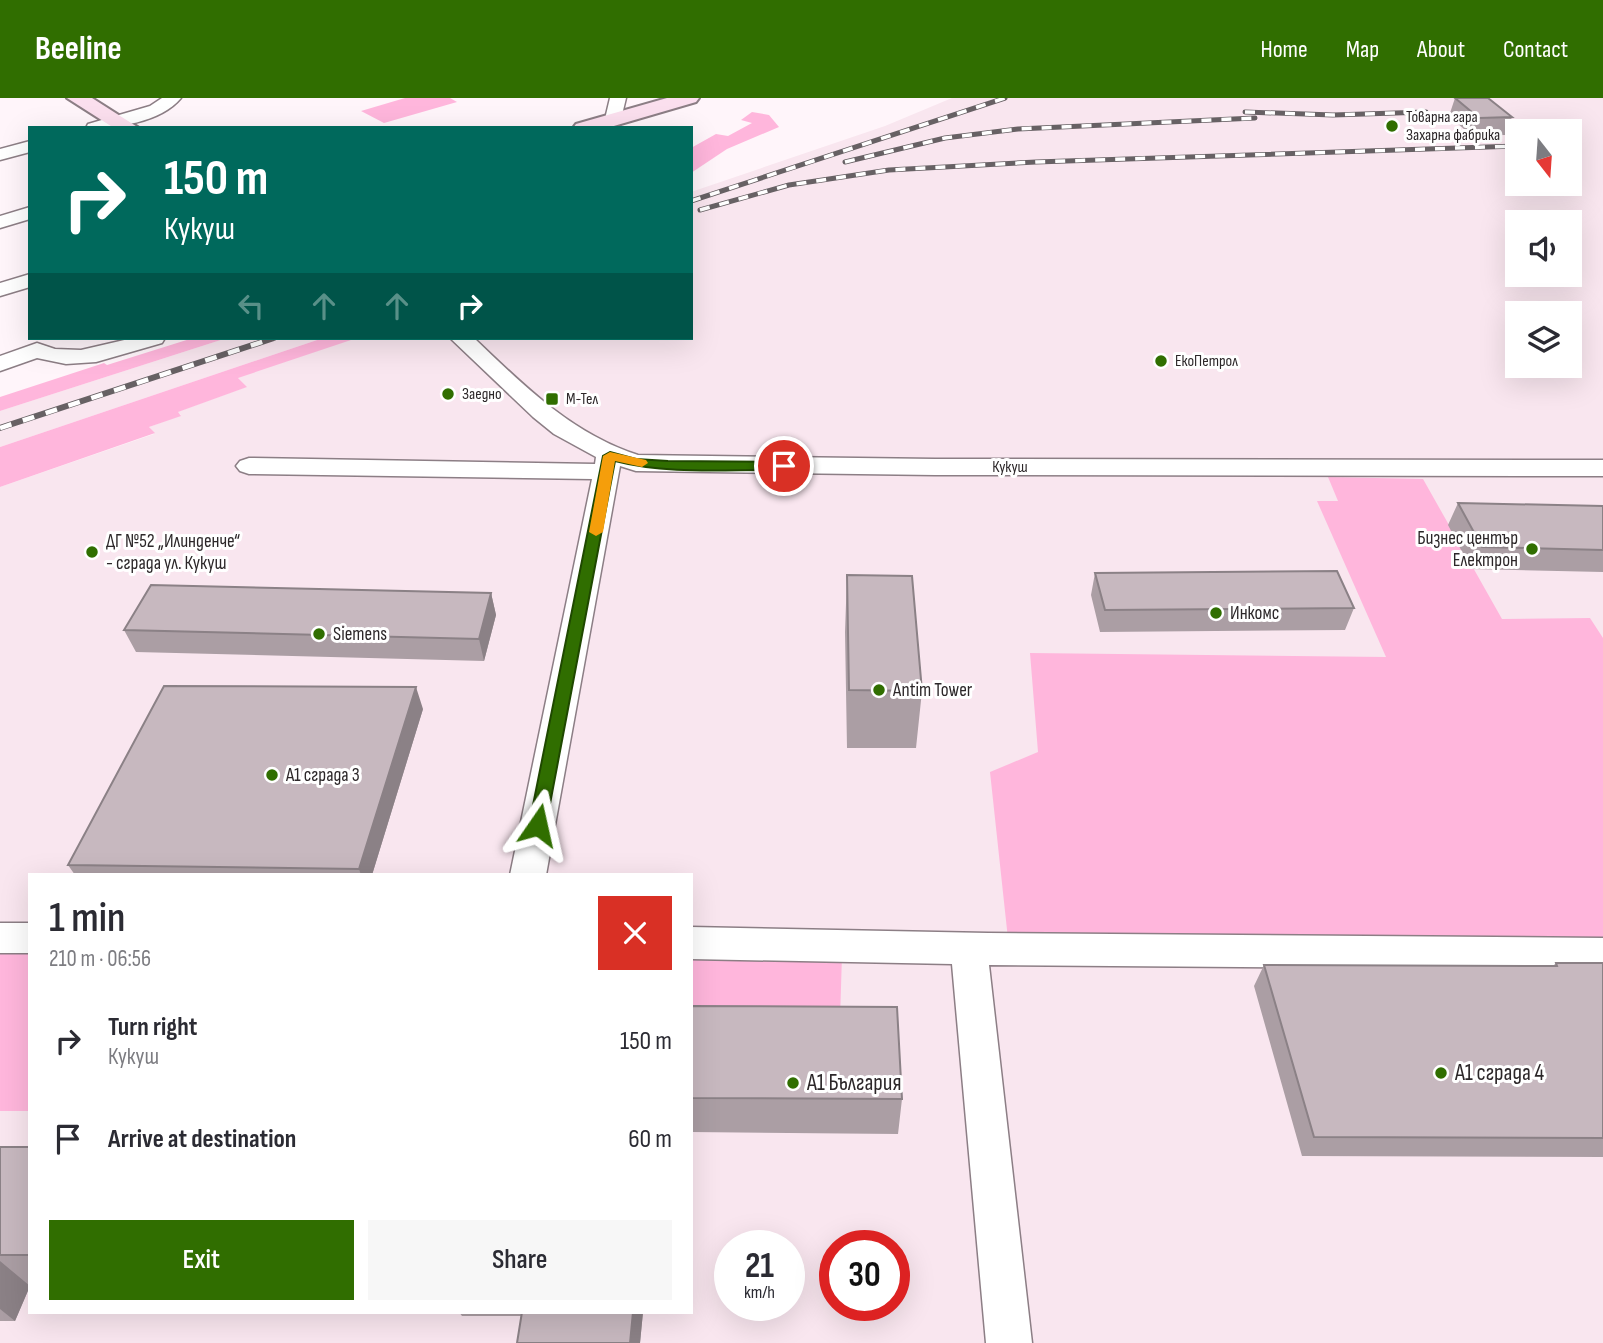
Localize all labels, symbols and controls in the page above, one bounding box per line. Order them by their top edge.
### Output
text: Beeline [35,29,122,69]
text: Home [1260,35,1308,64]
text: Map [1346,35,1379,64]
text: About [1417,35,1465,64]
text: Contact [1503,35,1568,64]
place label: Товарна гара Захарна фабрика [1406,108,1500,145]
marker: Товарна гара Захарна фабрика [1384,118,1400,134]
north arrow [1505,119,1582,196]
map controls [1505,119,1582,378]
text: 150 m [164,150,268,209]
icon: right [49,154,140,245]
text: Кукуш [164,210,235,249]
button: sound [1505,210,1582,287]
icon: left [232,287,270,325]
icon: ahead [305,287,343,325]
icon: ahead [378,287,416,325]
icon: right [451,287,489,325]
button: layers [1505,301,1582,378]
place label: ЕкоПетрол [1175,352,1238,371]
marker: ЕкоПетрол [1153,353,1169,369]
place label: Заедно [462,385,502,404]
marker: Заедно [440,386,456,402]
place label: М-Тел [566,390,598,409]
marker: М-Тел [544,391,560,407]
pin [754,436,814,496]
icon: arrive [765,447,803,485]
street label: Кукуш [992,458,1028,477]
place label: Бизнес център Електрон [1417,527,1518,572]
place label: ДГ №52 „Илинденче“ - сграда ул. Кукуш [106,530,240,575]
marker: Бизнес център Електрон [1524,541,1540,557]
marker: ДГ №52 „Илинденче“ - сграда ул. Кукуш [84,544,100,560]
place label: Инкомс [1230,602,1279,625]
marker: Инкомс [1208,605,1224,621]
place label: Siemens [333,623,387,646]
marker: Siemens [311,626,327,642]
place label: Antim Tower [892,679,973,702]
marker: Antim Tower [871,682,887,698]
place label: А1 сграда 3 [285,764,360,787]
marker: А1 сграда 3 [264,767,280,783]
position arrow [501,788,575,862]
text: 1 min [49,893,125,944]
button: close [598,896,672,970]
text: 210 m · 06:56 [49,945,151,973]
text: Turn right [108,1012,197,1043]
icon: right [49,1022,87,1060]
text: 150 m [620,1026,672,1057]
text: Кукуш [108,1043,159,1071]
place label: А1 сграда 4 [1454,1059,1545,1087]
marker: А1 сграда 4 [1433,1065,1449,1081]
place label: А1 България [806,1069,901,1097]
marker: А1 България [785,1075,801,1091]
icon: arrive [49,1120,87,1158]
text: Arrive at destination [108,1124,296,1155]
text: 60 m [628,1124,672,1155]
button: Exit [49,1220,354,1300]
button: Share [368,1220,672,1300]
speed limit sign: 30 [819,1230,910,1321]
text: 21 [745,1245,774,1288]
text: km/h [744,1282,775,1303]

